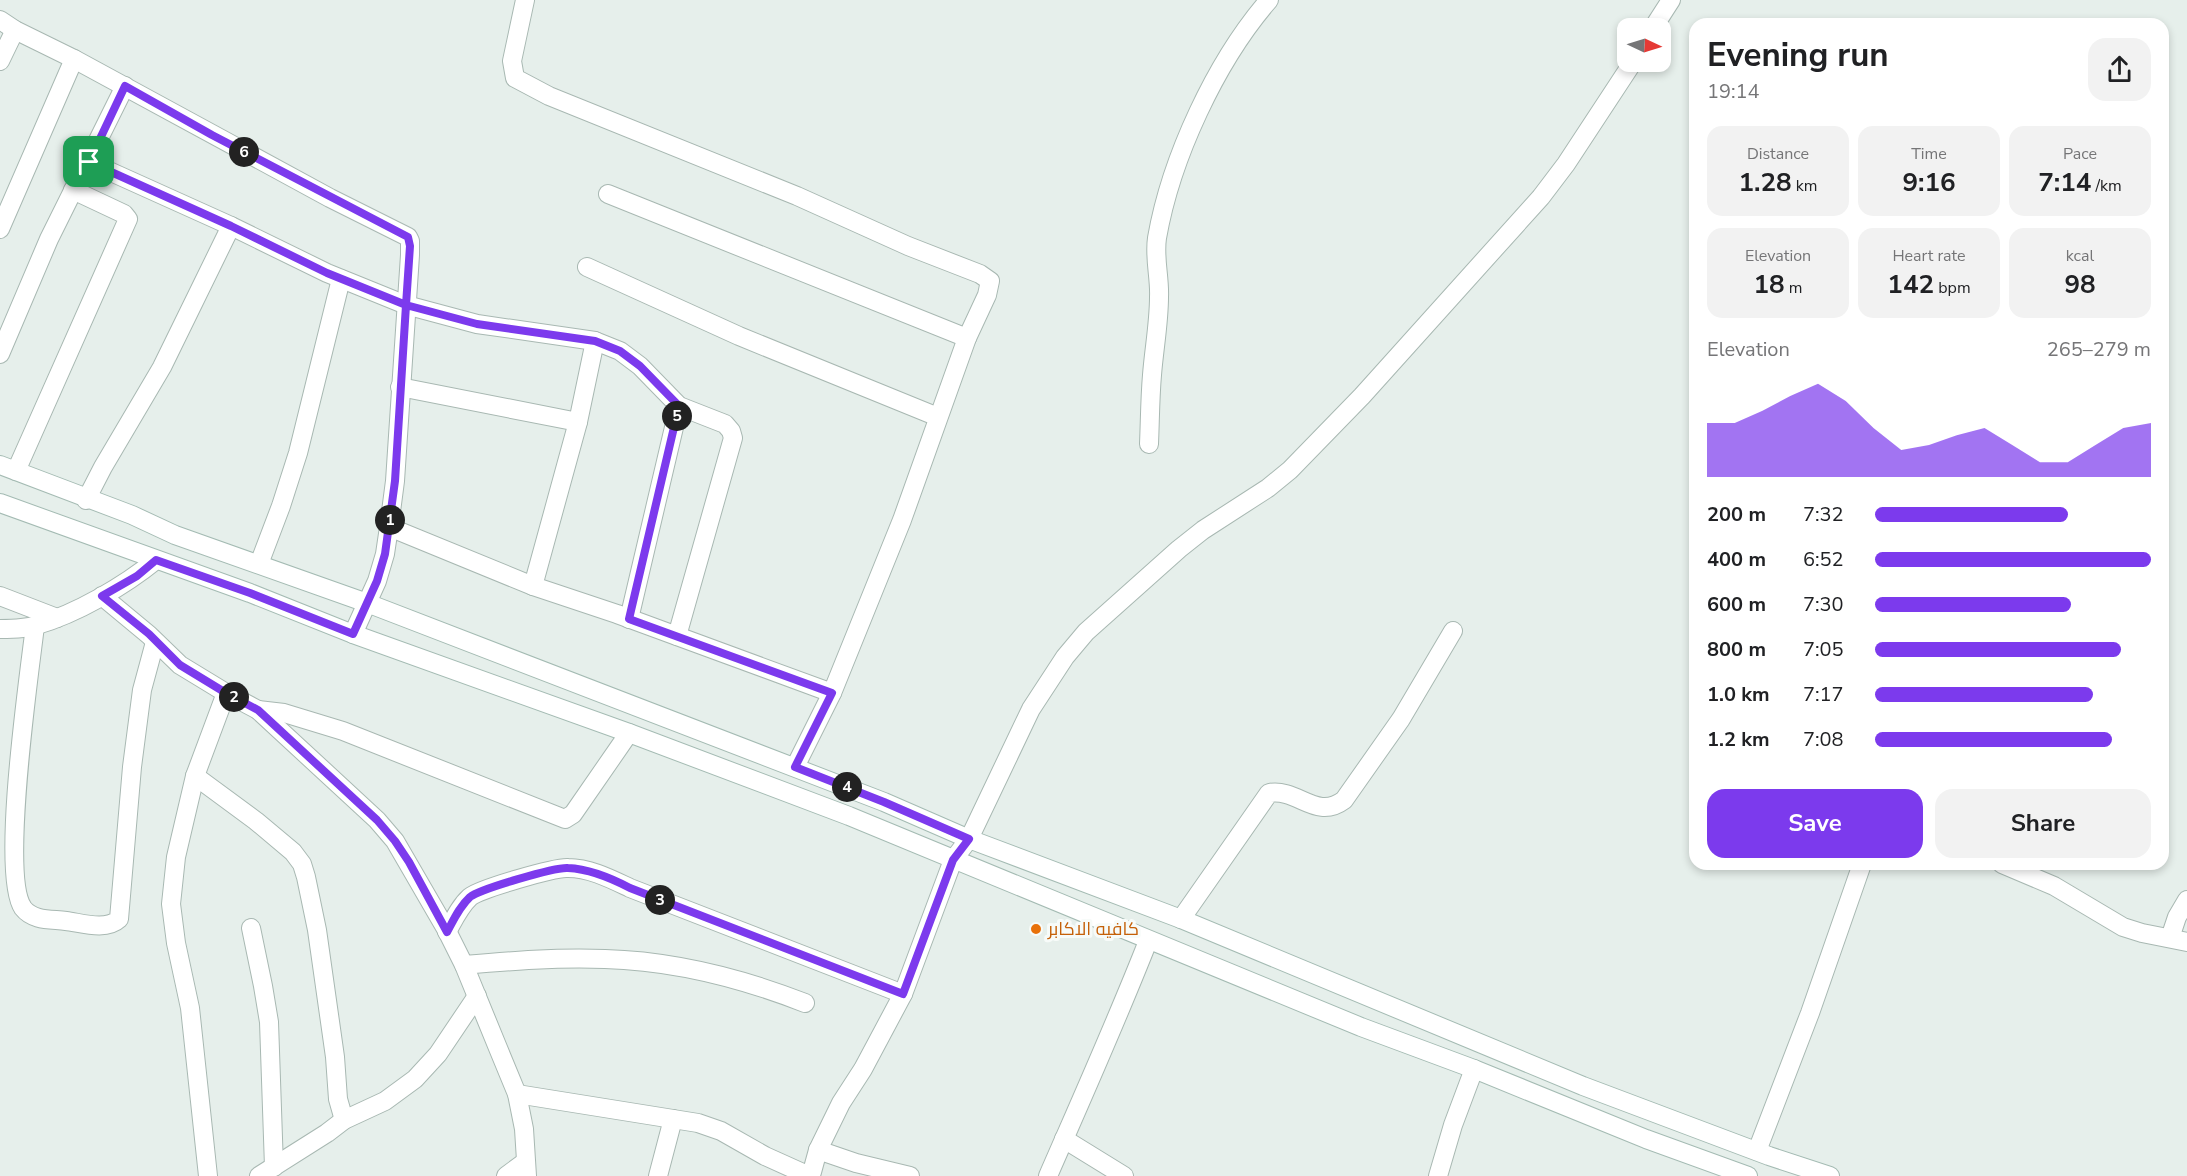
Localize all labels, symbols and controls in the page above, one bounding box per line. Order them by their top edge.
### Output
north arrow [1617,18,1671,72]
map controls [1617,18,1671,72]
text: Evening run [1707,33,1889,78]
button: share [2088,38,2151,101]
text: 19:14 [1707,78,1760,105]
pin [63,136,114,187]
pin: 6 [229,137,259,167]
text: 6 [239,141,249,163]
text: Distance [1747,143,1809,165]
text: Time [1911,143,1947,165]
text: Pace [2063,143,2097,165]
icon: arrive [72,145,105,178]
text: 1.28 [1738,165,1792,200]
text: 9:16 [1902,165,1956,200]
text: 7:14 [2038,165,2091,200]
text: km [1792,175,1818,197]
text: /km [2091,175,2122,197]
text: Elevation [1745,245,1811,267]
text: Heart rate [1892,245,1966,267]
text: kcal [2066,245,2094,267]
text: 18 [1753,267,1785,302]
text: 142 [1887,267,1934,302]
text: 98 [2064,267,2096,302]
text: m [1785,277,1803,299]
text: bpm [1934,277,1971,299]
text: Elevation [1707,336,1790,363]
text: 265–279 m [2047,336,2151,363]
pin: 5 [662,401,692,431]
text: 5 [672,405,682,427]
text: 200 m [1707,501,1766,528]
text: 7:32 [1803,501,1844,528]
pin: 1 [375,505,405,535]
text: 1 [385,509,395,531]
text: 400 m [1707,546,1766,573]
text: 6:52 [1803,546,1844,573]
text: 600 m [1707,591,1766,618]
text: 7:30 [1803,591,1844,618]
text: 800 m [1707,636,1766,663]
text: 7:05 [1803,636,1844,663]
text: 1.0 km [1707,681,1770,708]
text: 7:17 [1803,681,1844,708]
pin: 2 [219,682,249,712]
text: 2 [229,686,239,708]
text: 1.2 km [1707,726,1770,753]
text: 7:08 [1803,726,1844,753]
pin: 4 [832,772,862,802]
text: 4 [842,776,852,798]
button: Save [1707,789,1923,858]
button: Share [1935,789,2151,858]
pin: 3 [645,885,675,915]
text: 3 [655,889,665,911]
place label: كافيه الاكابر [1047,917,1139,941]
marker: كافيه الاكابر [1029,922,1043,936]

